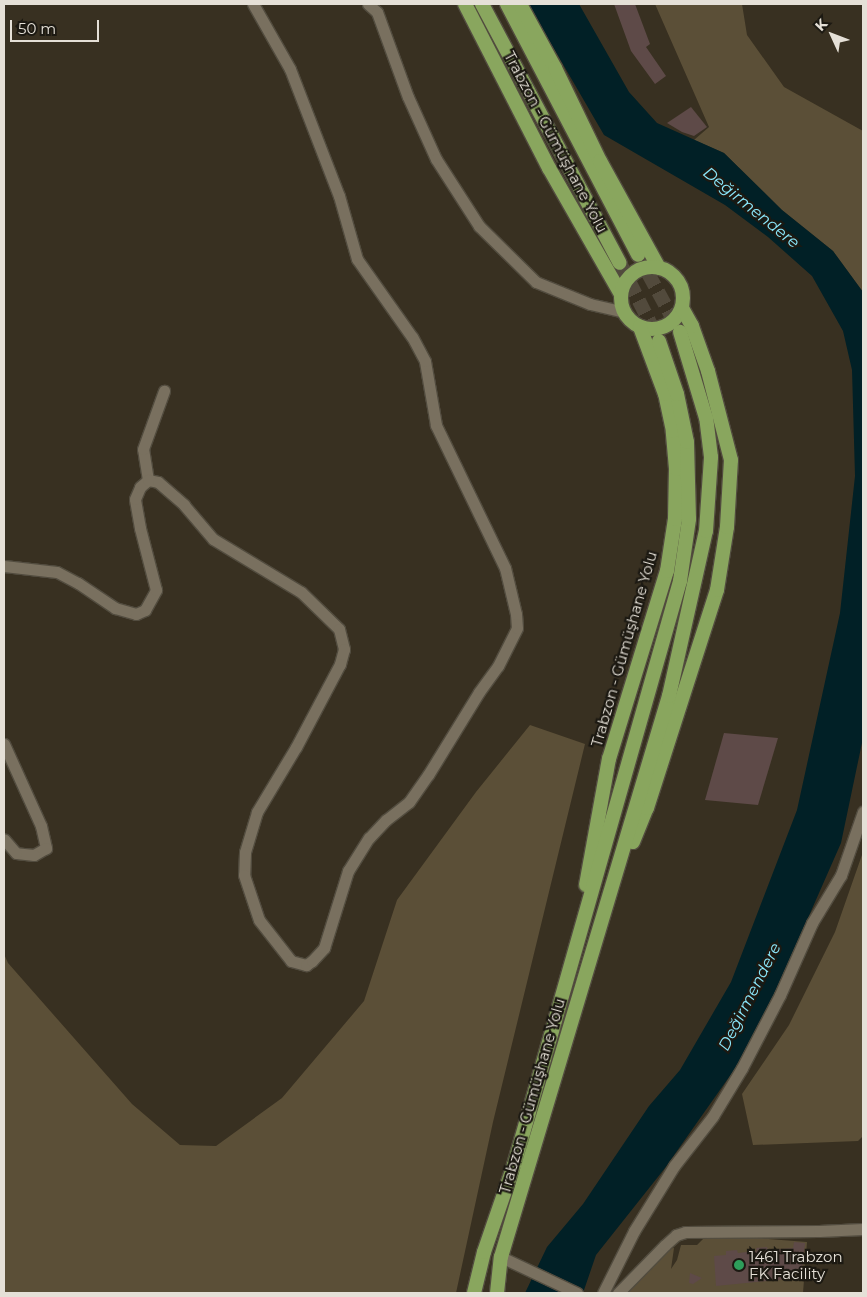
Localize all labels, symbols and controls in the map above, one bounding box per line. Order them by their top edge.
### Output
scale bar [12,10,101,42]
north arrow [807,10,857,60]
text: K [811,15,831,35]
text: 50 m [18,19,56,38]
street label: Trabzon - Gümüşhane Yolu [500,48,612,236]
water label: Değirmendere [699,163,803,253]
street label: Trabzon - Gümüşhane Yolu [587,549,661,749]
water label: Değirmendere [715,940,785,1054]
street label: Trabzon - Gümüşhane Yolu [495,996,569,1196]
place label: 1461 Trabzon FK Facility [749,1247,843,1282]
marker: 1461 Trabzon FK Facility [733,1259,745,1271]

